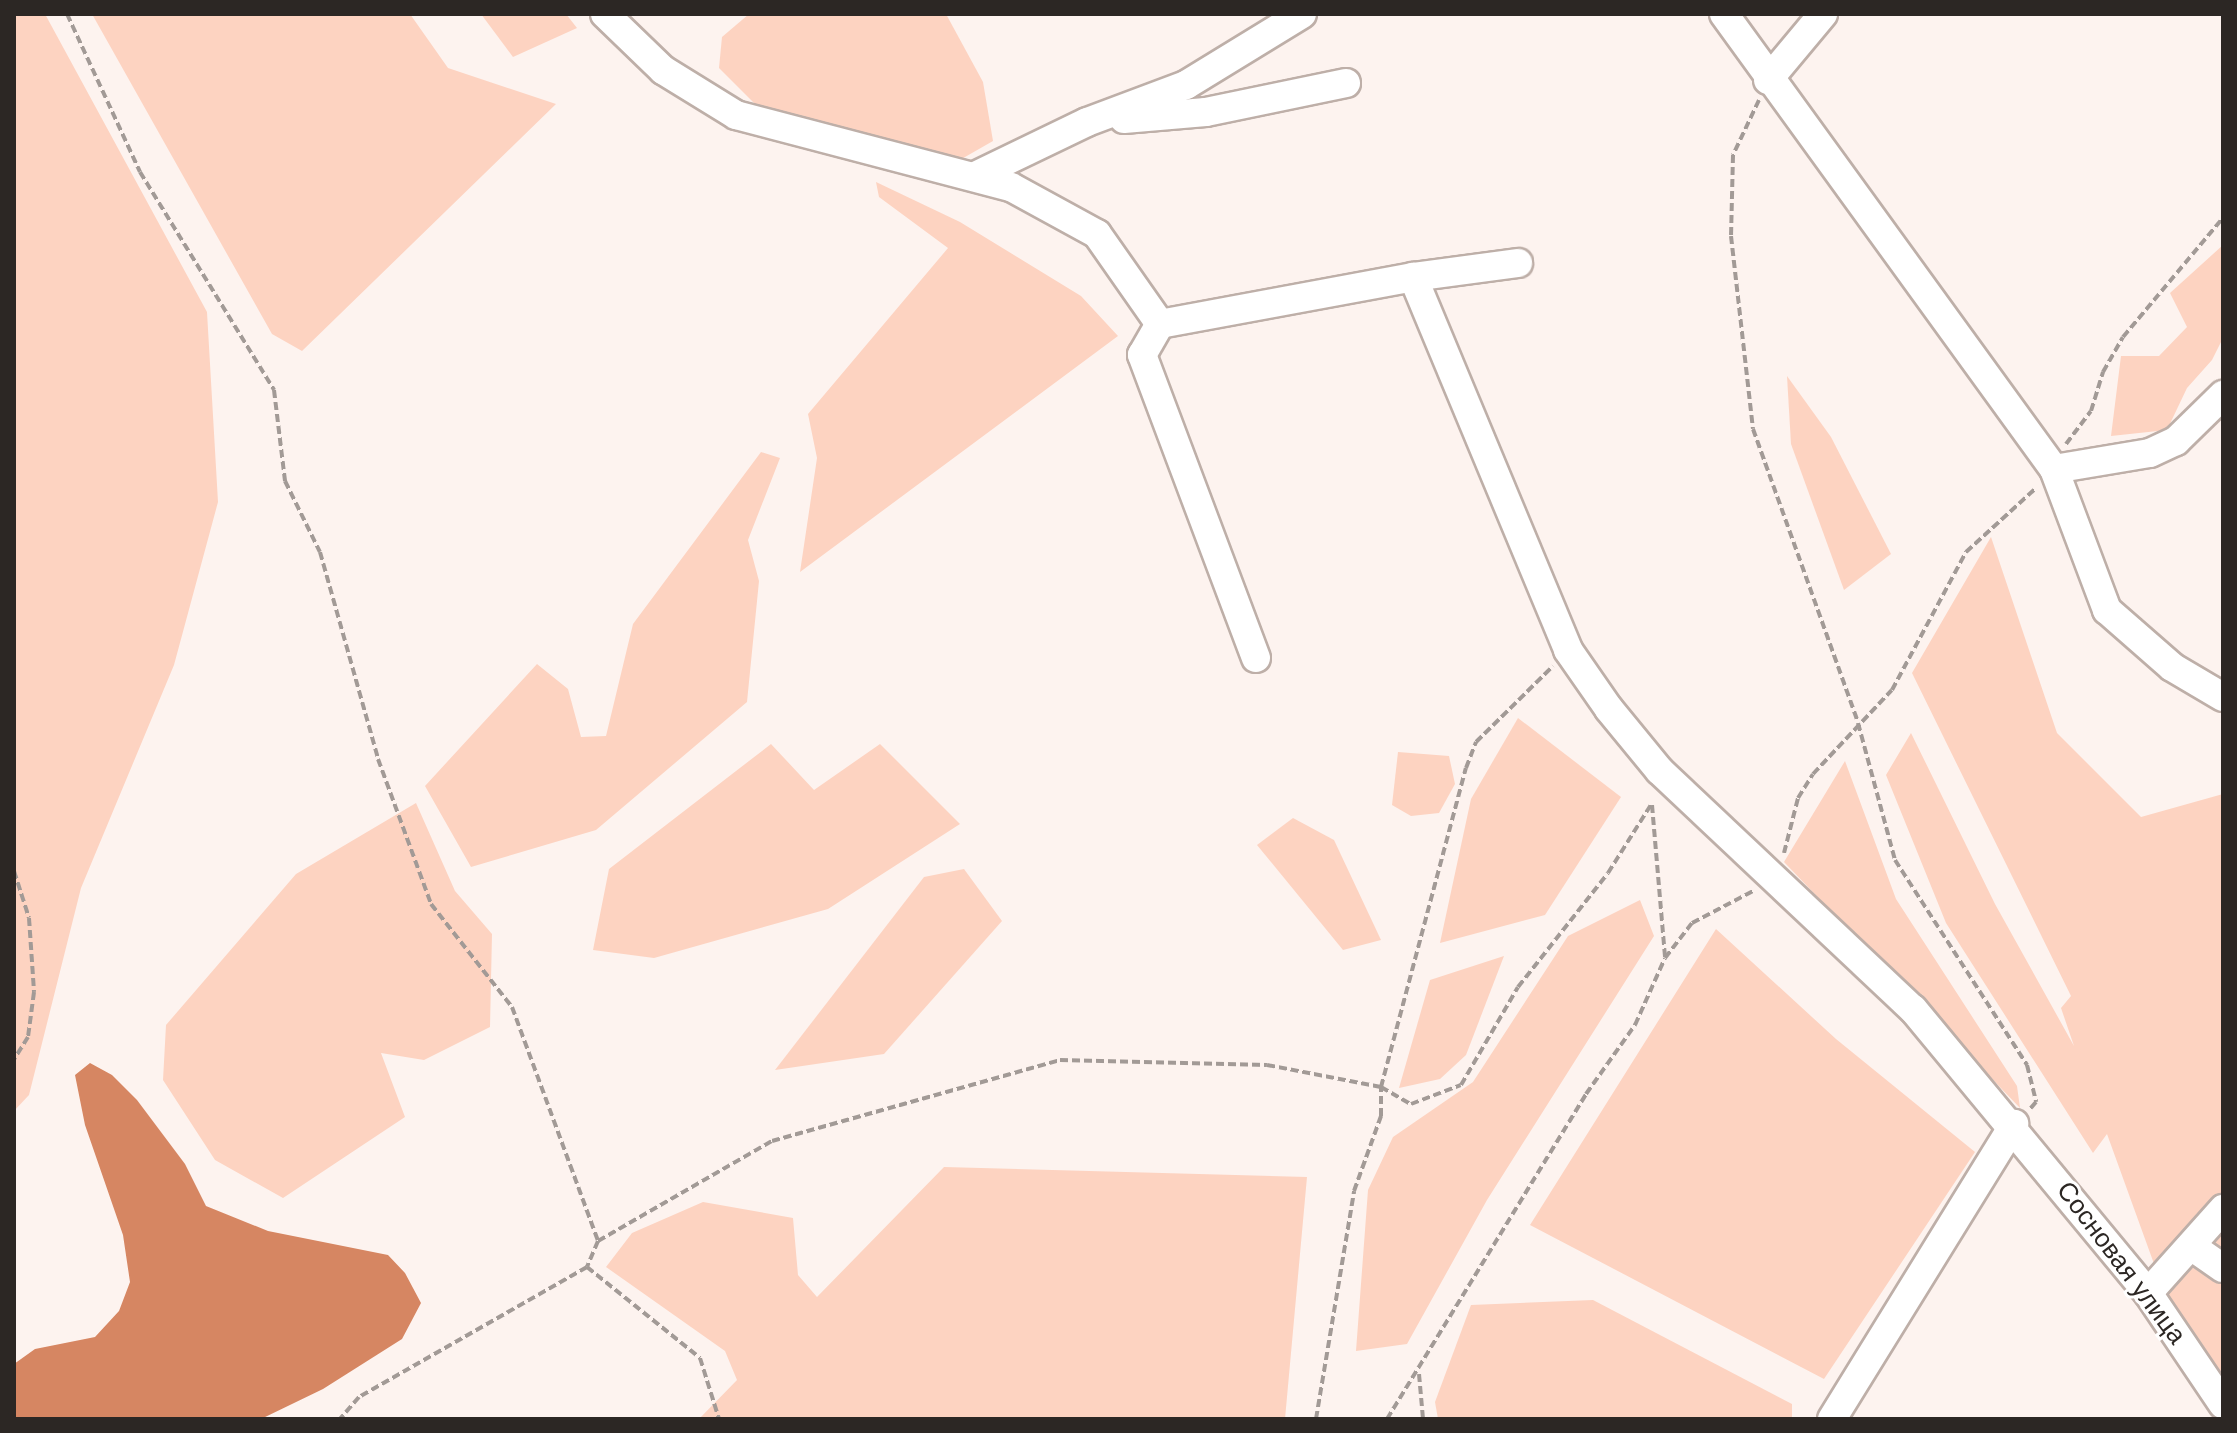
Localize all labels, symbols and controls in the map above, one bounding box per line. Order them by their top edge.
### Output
street label: Сосновая улица [2050,1176,2192,1350]

